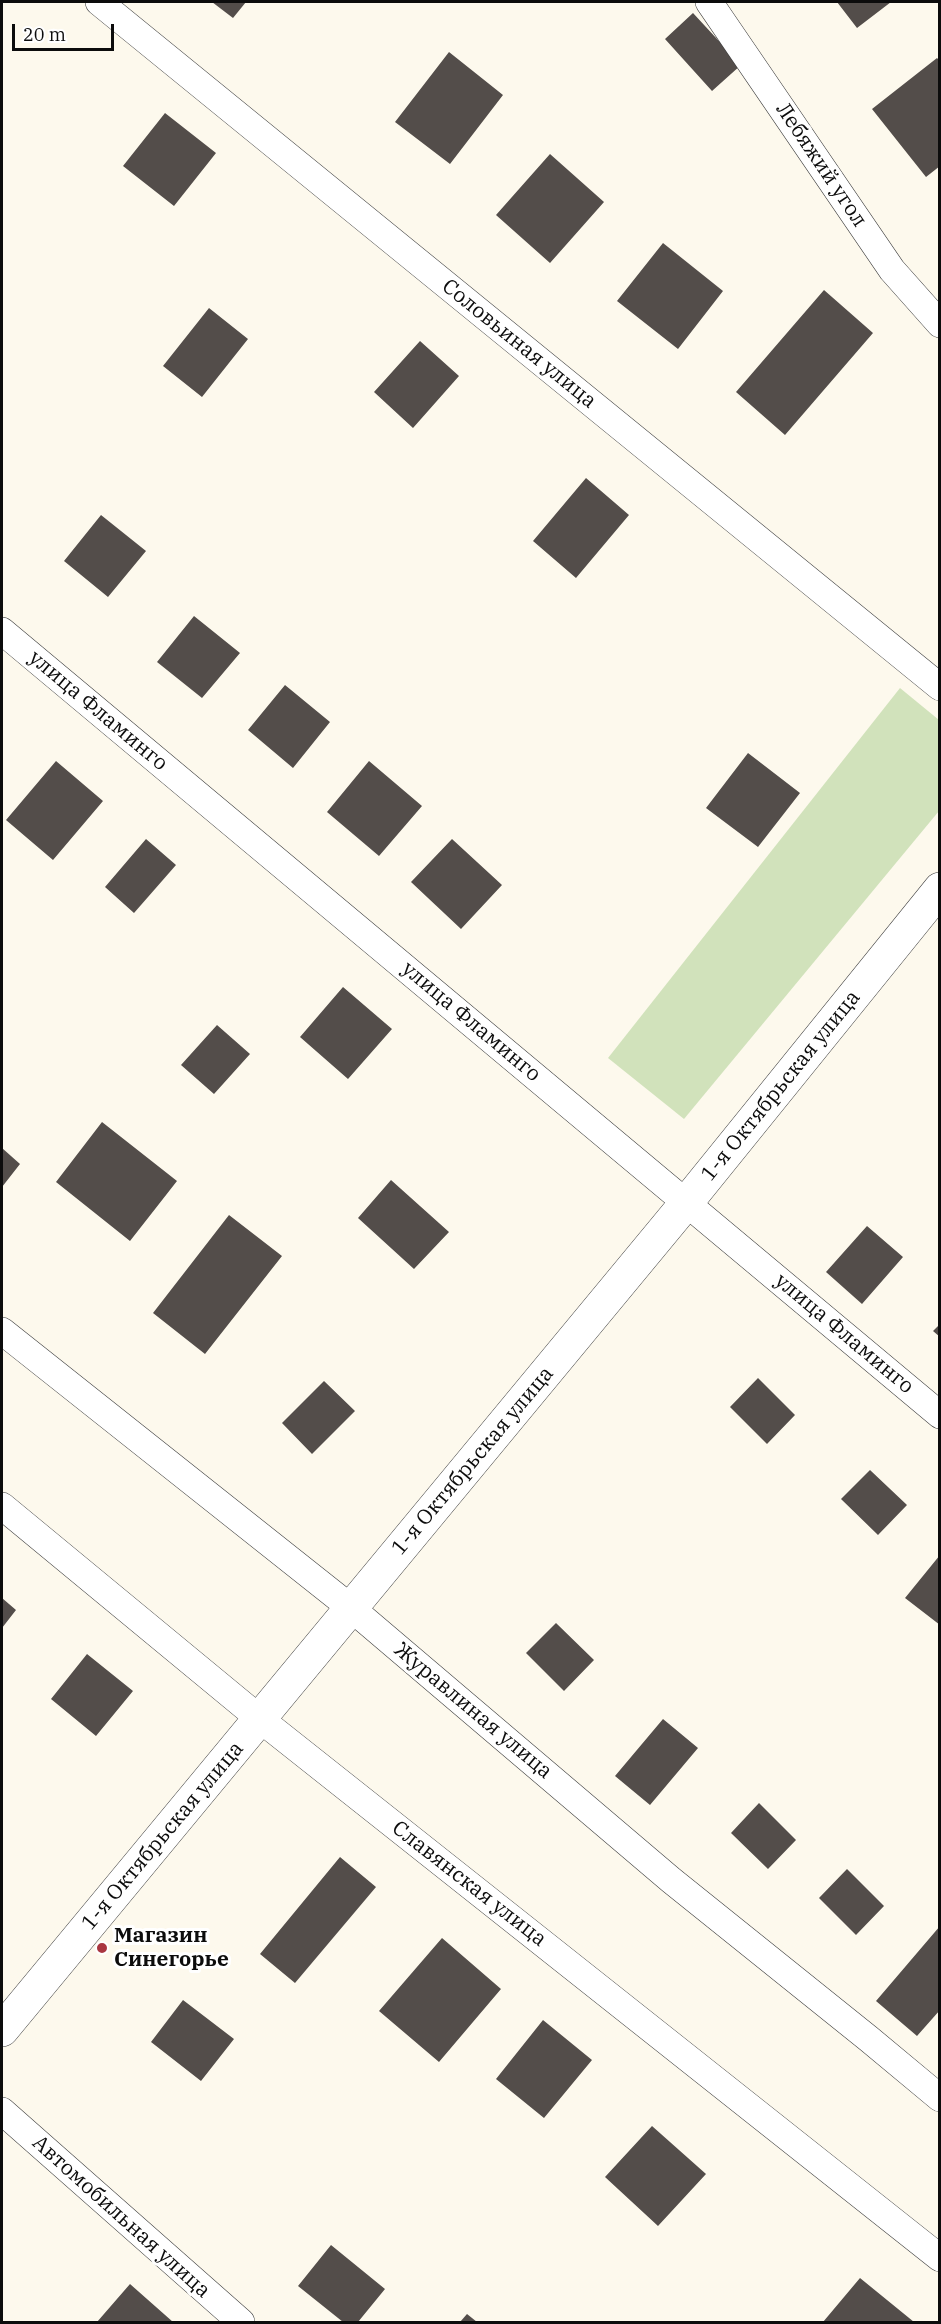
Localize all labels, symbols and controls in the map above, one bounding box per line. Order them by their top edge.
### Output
scale bar [15,12,117,50]
text: 20 m [23,23,66,46]
street label: Лебяжий угол [770,98,872,232]
street label: Соловьиная улица [437,274,601,414]
street label: улица Фламинго [23,646,173,776]
street label: улица Фламинго [396,957,546,1087]
street label: 1-я Октябрьская улица [696,986,866,1186]
street label: улица Фламинго [769,1269,919,1399]
street label: 1-я Октябрьская улица [387,1362,559,1560]
street label: Журавлиная улица [389,1638,557,1784]
street label: 1-я Октябрьская улица [77,1737,249,1935]
street label: Славянская улица [387,1816,551,1952]
place label: Магазин Синегорье [114,1923,229,1973]
marker: Магазин Синегорье [95,1941,109,1955]
street label: Автомобильная улица [27,2130,215,2304]

